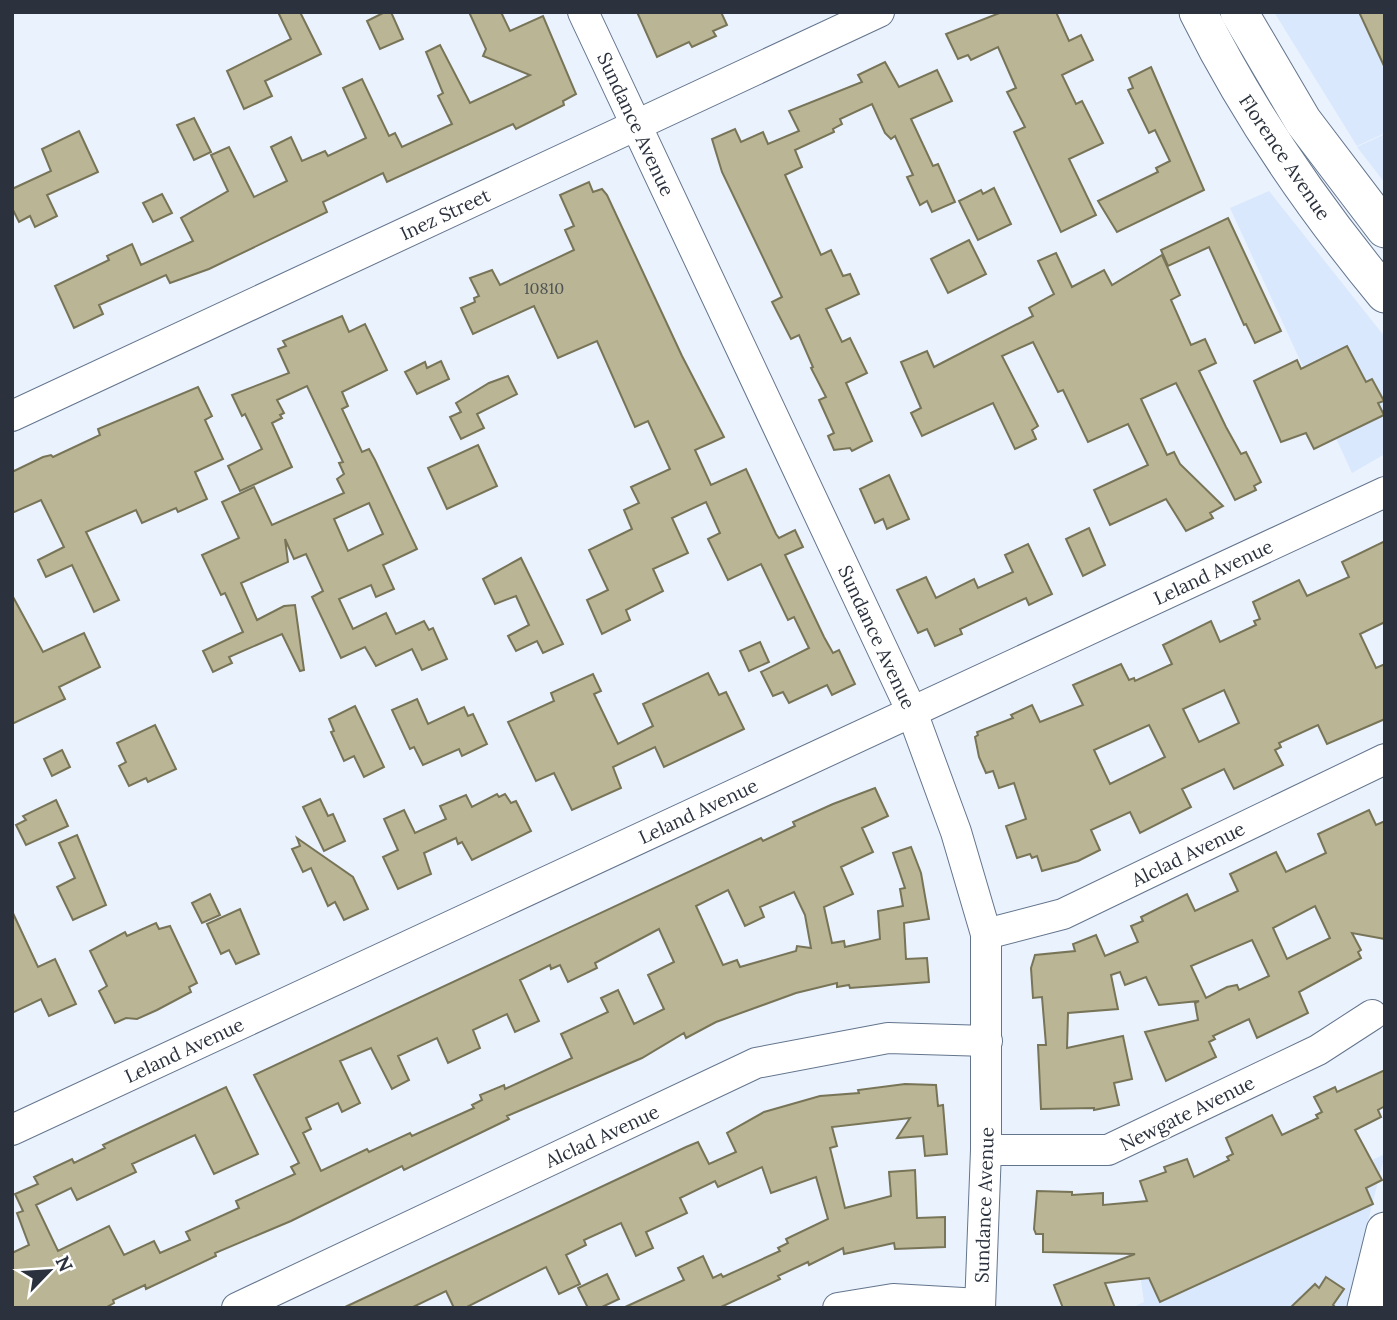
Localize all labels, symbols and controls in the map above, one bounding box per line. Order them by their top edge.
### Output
street label: Sundance Avenue [592,48,680,200]
street label: Florence Avenue [1234,90,1336,224]
street label: Inez Street [396,182,494,245]
house number: 10810 [524,278,564,298]
street label: Leland Avenue [1150,534,1276,610]
street label: Sundance Avenue [833,561,921,713]
street label: Leland Avenue [635,773,761,849]
street label: Alclad Avenue [1127,816,1249,892]
street label: Leland Avenue [121,1012,247,1088]
street label: Newgate Avenue [1116,1070,1258,1156]
street label: Alclad Avenue [540,1099,663,1173]
street label: Sundance Avenue [969,1127,999,1283]
north arrow [14,1236,84,1306]
text: N [50,1252,79,1276]

